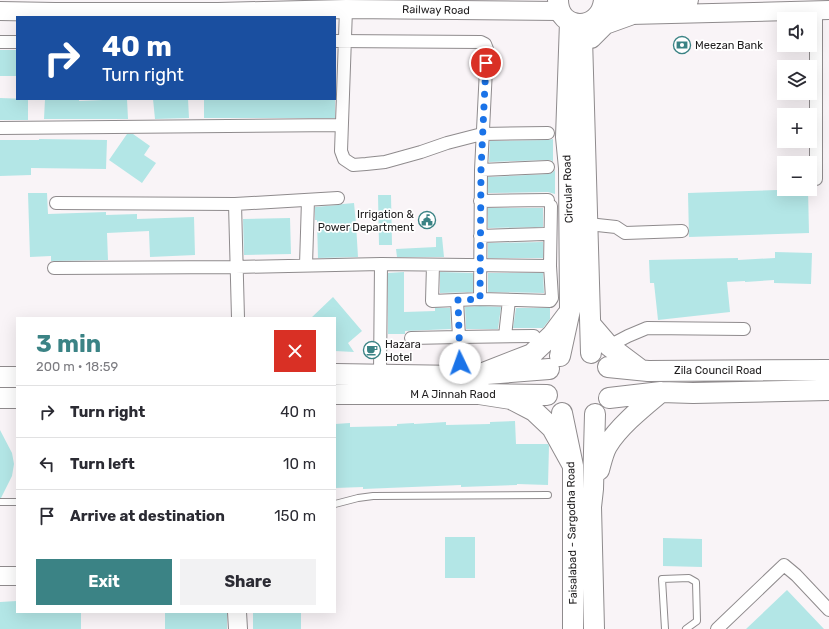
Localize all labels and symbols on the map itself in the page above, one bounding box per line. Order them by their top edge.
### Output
street label: Railway Road [402,3,470,17]
bank icon: Meezan Bank [672,35,692,55]
place label: Meezan Bank [695,39,763,52]
pin [469,46,503,80]
street label: Circular Road [560,155,576,223]
place label: Irrigation & Power Department [318,208,415,234]
public building icon: Irrigation & Power Department [417,210,437,230]
place label: Hazara Hotel [385,338,421,364]
cafe icon: Hazara Hotel [362,340,382,360]
position arrow [439,342,481,384]
street label: Zila Council Road [674,364,762,377]
street label: M A Jinnah Raod [410,388,496,401]
street label: Faisalabad - Sargodha Road [564,461,580,605]

